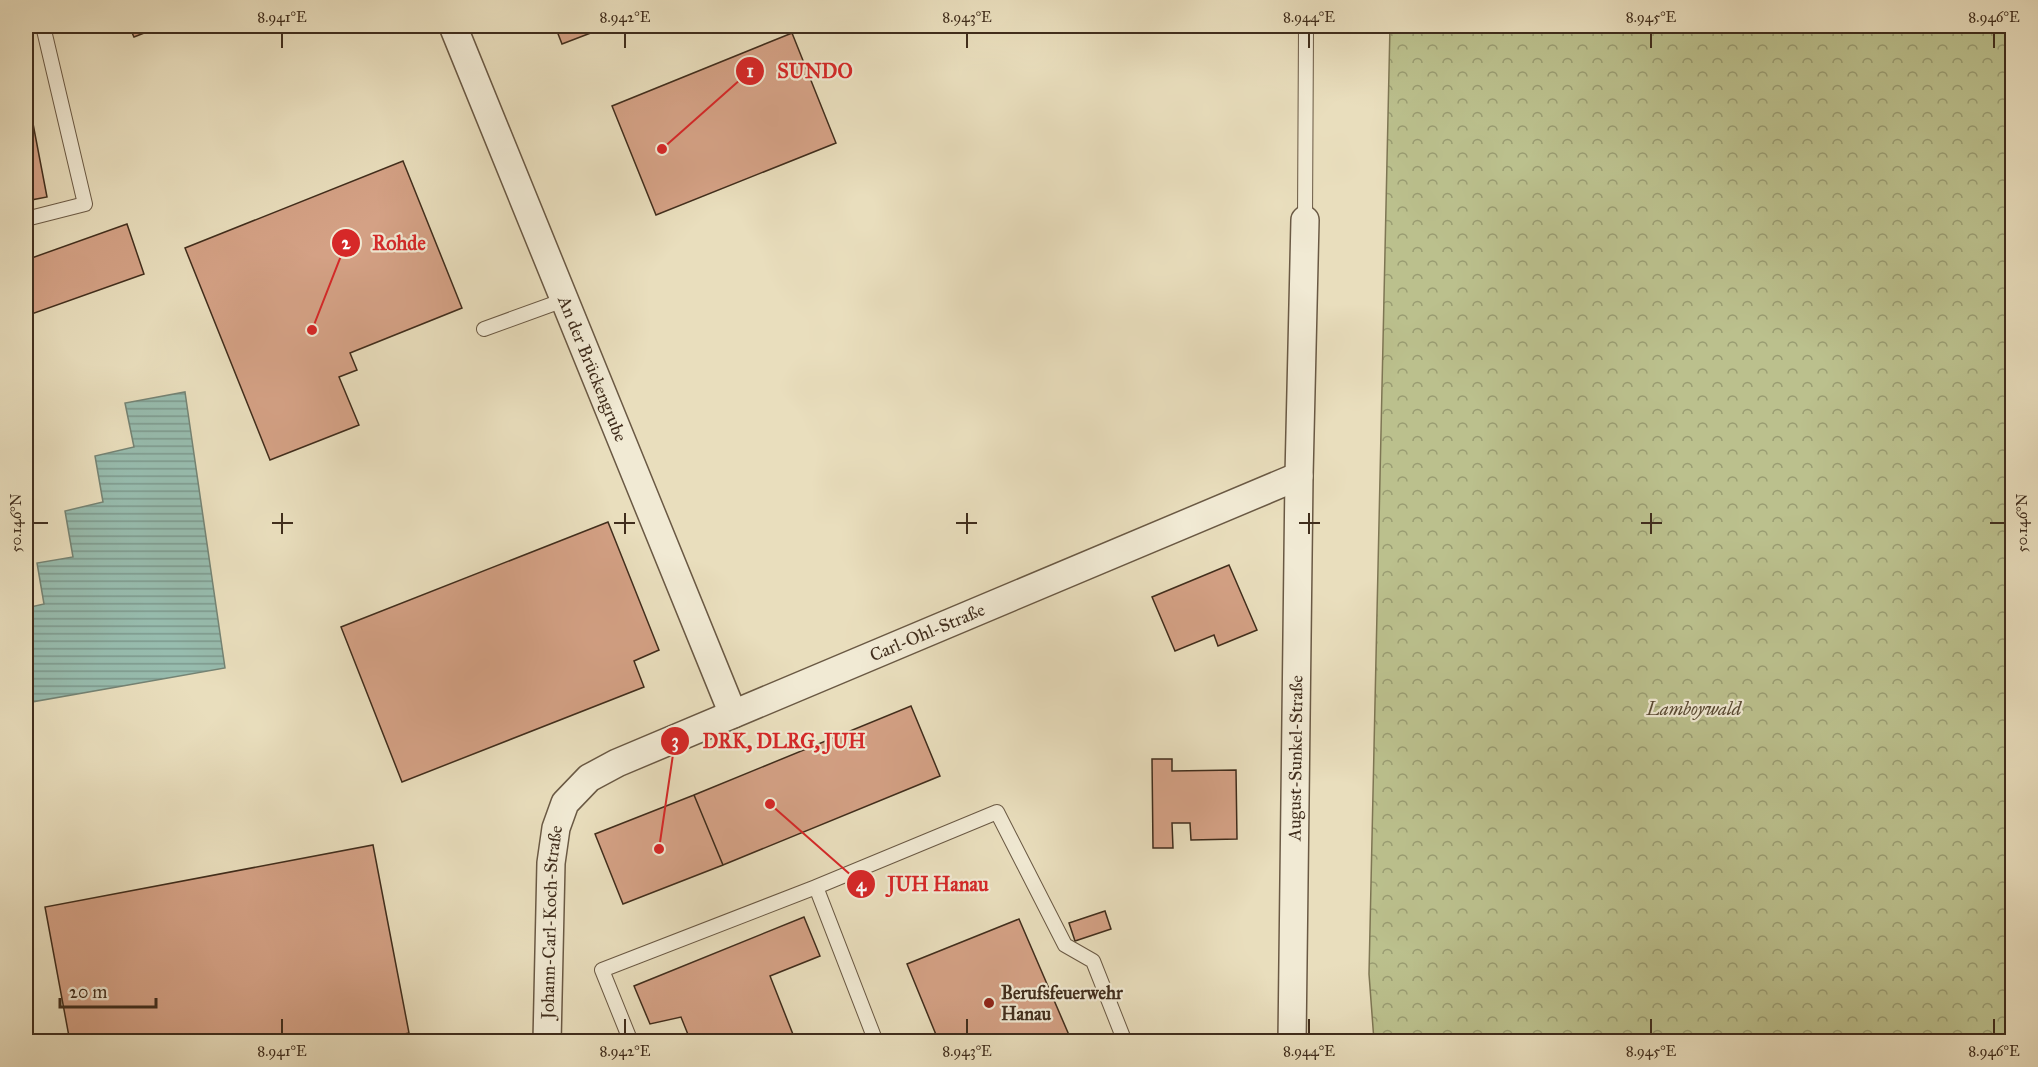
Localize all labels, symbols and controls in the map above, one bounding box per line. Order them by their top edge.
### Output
text: 8.941°E [257,8,307,26]
text: 8.942°E [599,8,651,26]
text: 8.943°E [942,8,992,26]
text: 8.944°E [1283,8,1335,26]
text: 8.945°E [1626,8,1677,26]
text: 8.946°E [1968,8,2020,26]
callout: SUNDO [735,52,864,90]
text: SUNDO [777,59,853,83]
text: 1 [746,60,754,82]
callout: Rohde [331,224,438,262]
text: Rohde [372,231,426,255]
text: 2 [342,232,352,254]
street label: An der Brückengrube [553,292,632,445]
text: 50.146°N [7,493,25,552]
text: 50.146°N [2013,493,2031,552]
street label: Carl-Ohl-Straße [866,599,988,666]
street label: August-Sunkel-Straße [1283,675,1308,842]
park label: Lamboywald [1646,698,1743,720]
callout: DRK, DLRG, JUH [660,722,877,760]
text: DRK, DLRG, JUH [703,729,865,755]
text: 3 [671,730,679,753]
street label: Johann-Carl-Koch-Straße [536,824,567,1021]
callout: JUH Hanau [846,865,1001,903]
text: JUH Hanau [884,872,989,898]
text: 4 [856,874,867,897]
scale bar [60,971,156,1009]
text: 20 m [69,981,107,1003]
place label: Berufsfeuerwehr Hanau [1001,982,1124,1025]
marker: Berufsfeuerwehr Hanau [982,996,996,1010]
text: 8.941°E [257,1042,307,1060]
text: 8.942°E [599,1042,651,1060]
text: 8.943°E [942,1042,992,1060]
text: 8.944°E [1283,1042,1335,1060]
text: 8.945°E [1626,1042,1677,1060]
text: 8.946°E [1968,1042,2020,1060]

